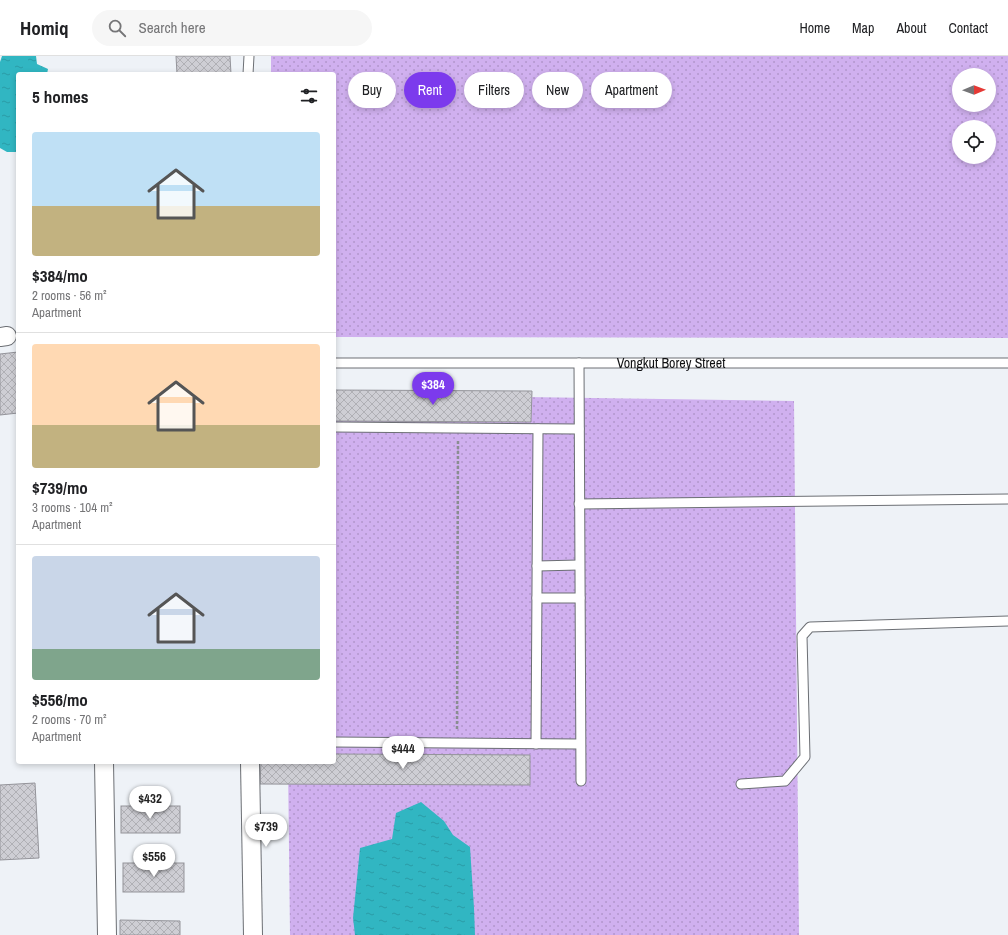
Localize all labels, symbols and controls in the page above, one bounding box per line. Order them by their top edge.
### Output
search box [92,10,372,46]
text: Homiq [20,15,68,41]
icon: search [106,17,128,39]
text: Search here [138,17,206,38]
text: Home [799,19,830,37]
text: Map [852,19,874,37]
text: About [896,19,926,37]
text: Contact [948,19,988,37]
north arrow [952,68,996,112]
map controls [952,68,996,164]
chip: Buy [348,72,396,108]
chip: Rent [404,72,456,108]
chip: Filters [464,72,524,108]
chip: New [532,72,583,108]
chip: Apartment [591,72,672,108]
text: 5 homes [32,85,89,108]
icon: filters [298,85,320,107]
button: locate [952,120,996,164]
icon: home [140,158,212,230]
text: $384/mo [32,264,88,287]
text: 2 rooms · 56 m² [32,287,107,304]
text: Apartment [32,304,81,321]
street label: Vongkut Borey Street [617,354,725,372]
icon: home [140,370,212,442]
pin: $384 [409,372,457,406]
text: $384 [421,376,445,393]
text: $739/mo [32,476,88,499]
text: 3 rooms · 104 m² [32,499,113,516]
text: Apartment [32,516,81,533]
icon: home [140,582,212,654]
text: $556/mo [32,688,88,711]
text: 2 rooms · 70 m² [32,711,107,728]
text: Apartment [32,728,81,745]
pin: $444 [379,736,427,770]
text: $444 [391,740,415,757]
pin: $432 [126,786,174,820]
text: $432 [138,790,162,807]
pin: $739 [242,814,290,848]
text: $739 [254,818,278,835]
pin: $556 [130,844,178,878]
text: $556 [142,848,166,865]

